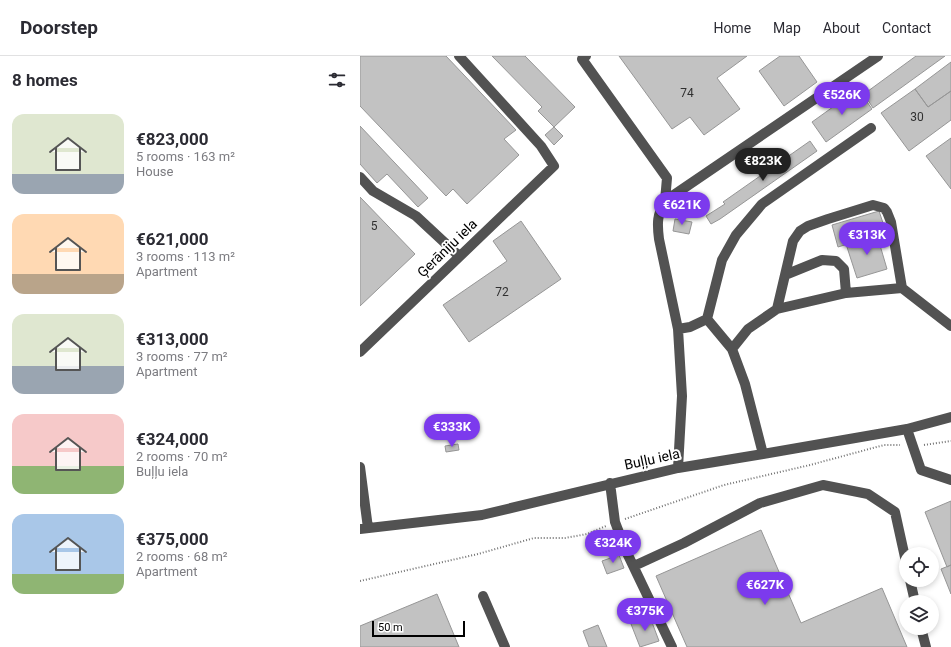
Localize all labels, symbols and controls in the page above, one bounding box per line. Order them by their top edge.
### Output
text: Doorstep [20,16,98,39]
text: Home [713,20,751,36]
text: Map [773,20,801,36]
text: About [823,20,860,36]
text: Contact [882,20,931,36]
icon: filters [326,69,348,91]
text: 8 homes [12,70,78,90]
pin: €526K [814,82,870,116]
house number: 74 [680,86,694,100]
text: €526K [823,87,861,102]
house number: 30 [910,110,924,124]
text: €823,000 [136,129,208,149]
icon: home [44,130,92,178]
pin: €823K [735,148,791,182]
text: 5 rooms · 163 m² [136,149,235,164]
text: €823K [744,153,782,168]
text: House [136,164,173,179]
pin: €621K [654,192,710,226]
text: €621K [663,197,701,212]
street label: Ģerāniju iela [414,216,481,281]
house number: 5 [371,219,378,233]
pin: €313K [839,222,895,256]
text: €313K [848,227,886,242]
text: €621,000 [136,229,208,249]
icon: home [44,230,92,278]
text: 3 rooms · 113 m² [136,249,235,264]
text: Apartment [136,264,198,279]
house number: 72 [495,285,509,299]
text: €313,000 [136,329,208,349]
icon: home [44,330,92,378]
text: 3 rooms · 77 m² [136,349,228,364]
text: Apartment [136,364,198,379]
pin: €333K [424,414,480,448]
text: €333K [433,419,471,434]
text: €324,000 [136,429,208,449]
icon: home [44,430,92,478]
street label: Buļļu iela [623,445,681,474]
text: 2 rooms · 70 m² [136,449,228,464]
text: Buļļu iela [136,464,188,479]
text: €375,000 [136,529,208,549]
icon: home [44,530,92,578]
pin: €324K [585,530,641,564]
text: €324K [594,535,632,550]
map controls [899,547,939,635]
button: locate [899,547,939,587]
text: 2 rooms · 68 m² [136,549,228,564]
text: Apartment [136,564,198,579]
pin: €627K [737,572,793,606]
text: €627K [746,577,784,592]
button: layers [899,595,939,635]
pin: €375K [617,598,673,632]
text: €375K [626,603,664,618]
scale bar [372,619,465,638]
text: 50 m [378,621,403,634]

